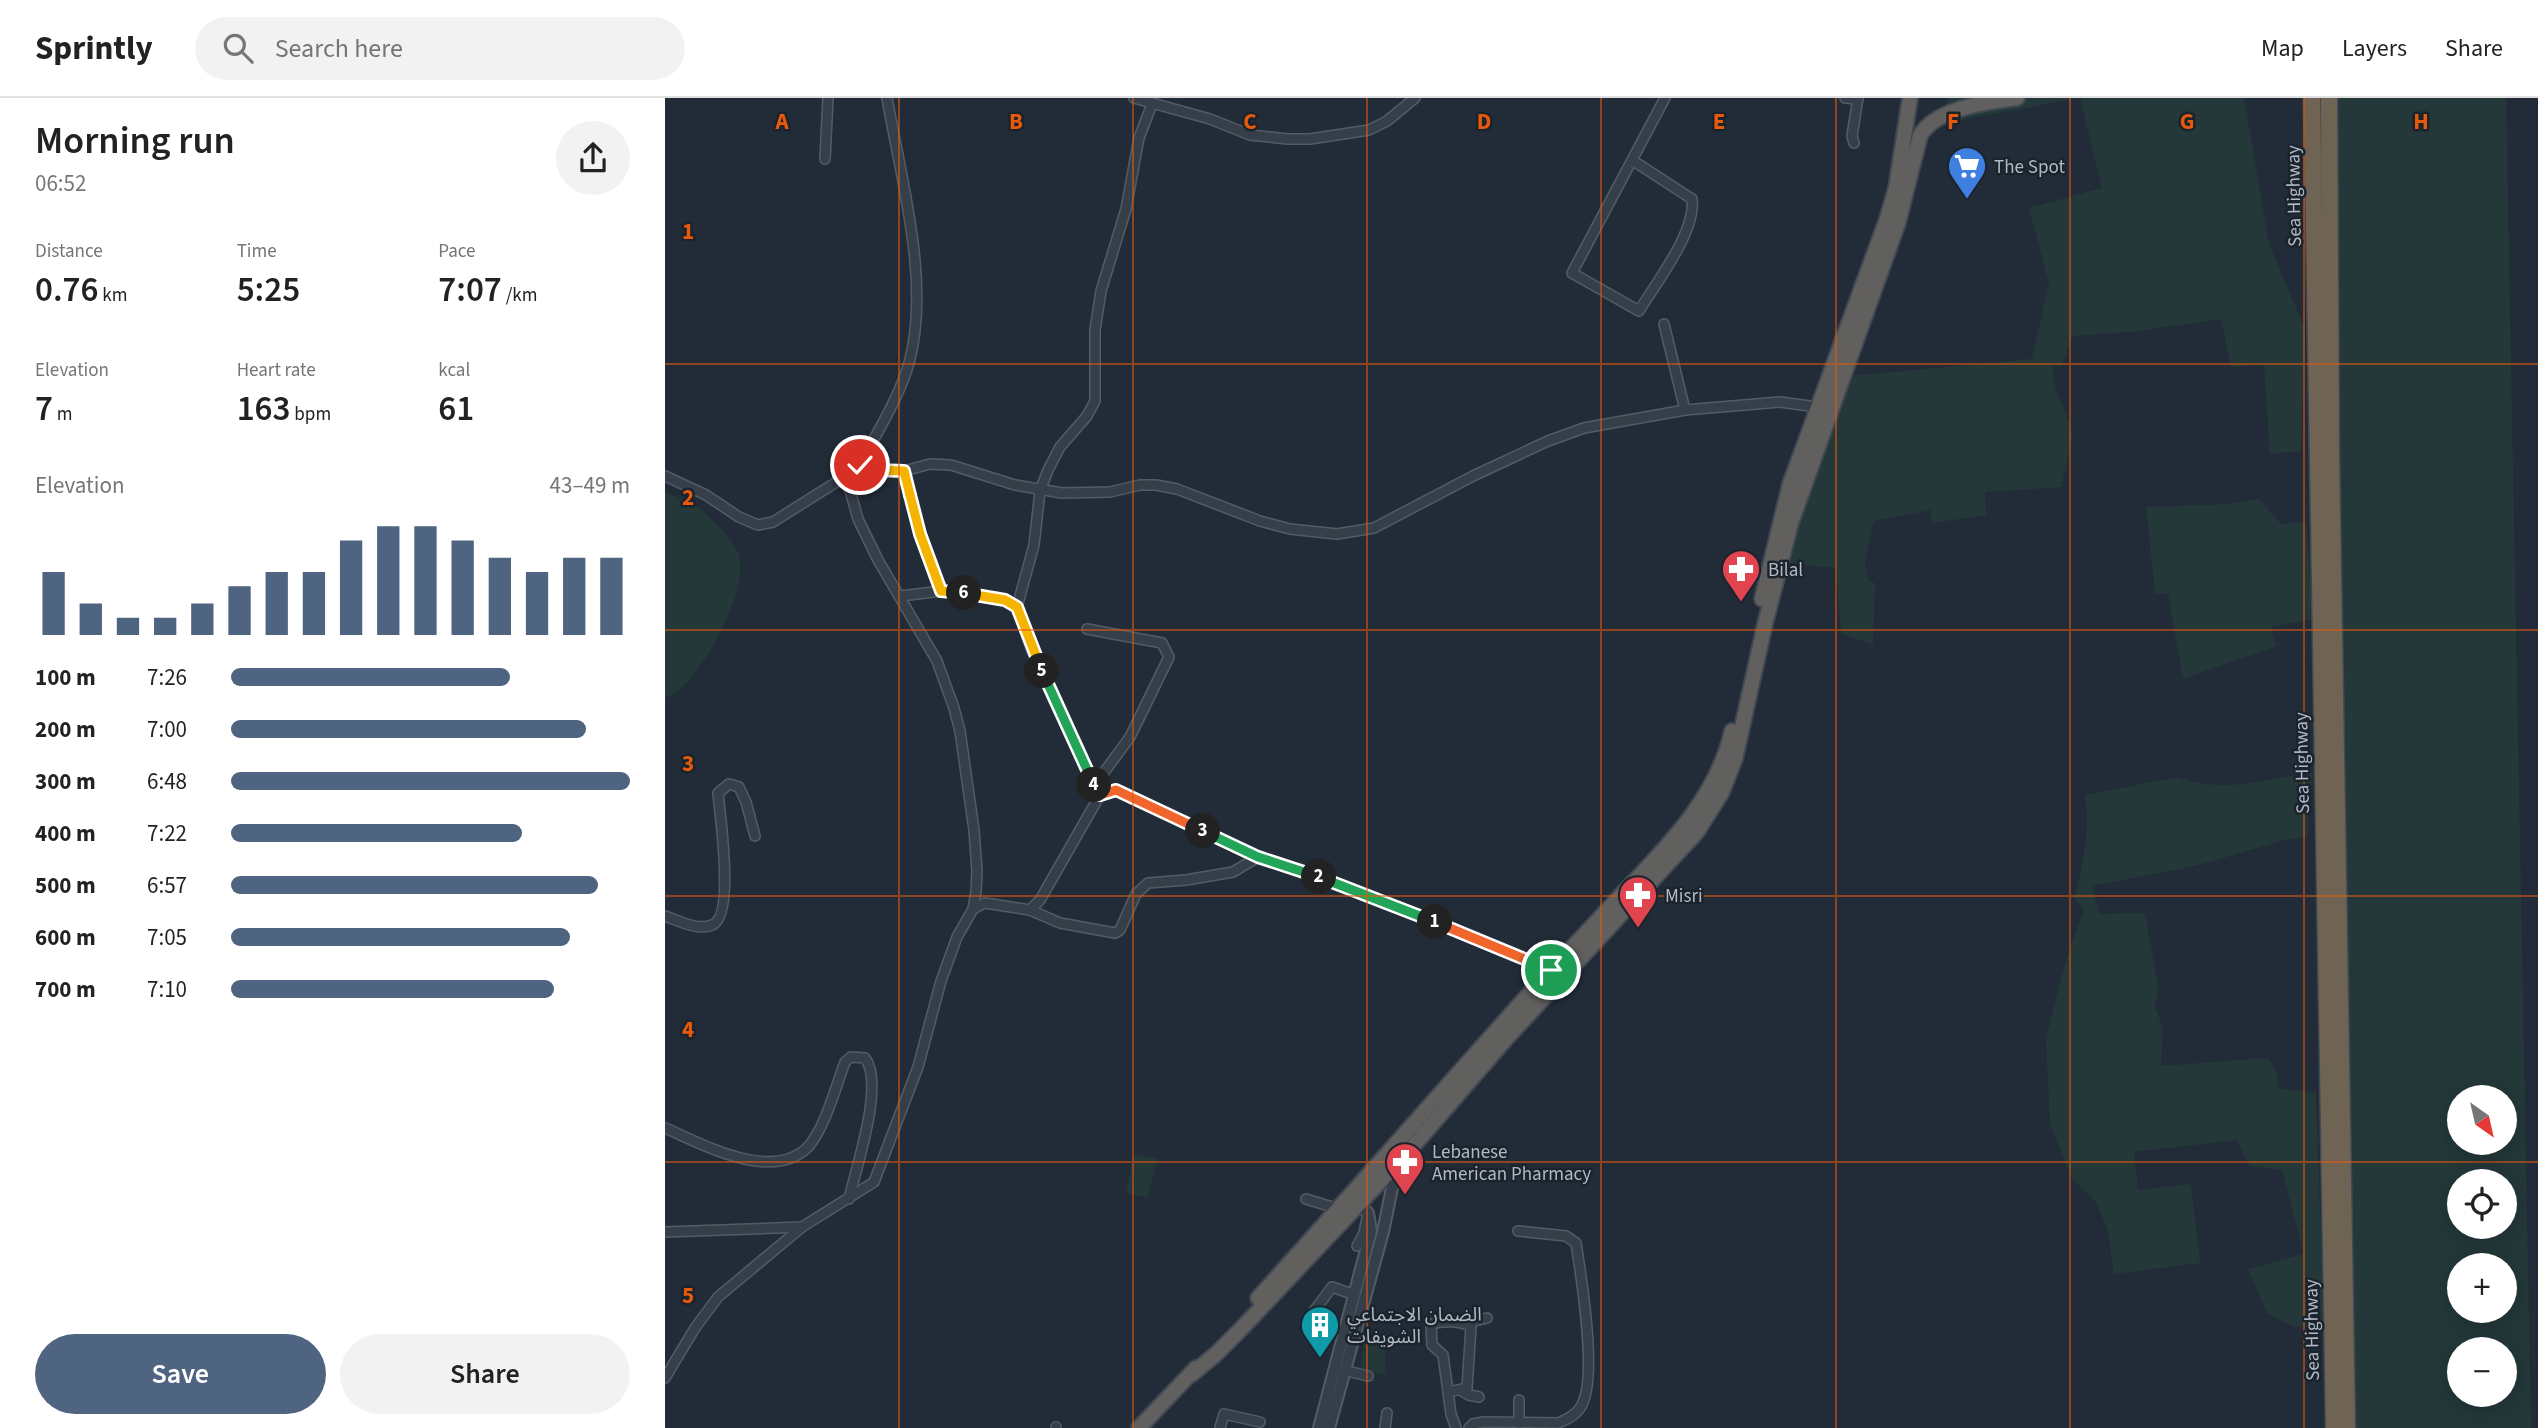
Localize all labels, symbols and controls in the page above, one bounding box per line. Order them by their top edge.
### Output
search box [195,17,685,80]
text: Sprintly [35,25,153,72]
icon: search [219,29,257,67]
text: Search here [275,30,403,67]
text: Map [2261,31,2304,66]
text: Layers [2342,31,2407,66]
text: Share [2445,31,2503,66]
text: A [774,105,789,138]
text: B [1009,105,1023,138]
text: C [1243,105,1257,138]
text: D [1477,105,1491,138]
text: E [1713,105,1725,138]
text: F [1947,105,1959,138]
text: G [2180,105,2194,138]
text: H [2413,105,2429,138]
text: Morning run [35,114,235,168]
button: share [556,121,630,195]
supermarket icon: The Spot [1946,145,1988,200]
street label: Sea Highway [2280,145,2309,247]
place label: The Spot [1994,154,2065,181]
text: 06:52 [35,167,86,200]
text: 1 [682,215,694,248]
text: Distance [35,238,103,265]
text: Time [237,238,277,265]
text: Pace [438,238,476,265]
text: 0.76 [35,265,99,315]
text: 5:25 [237,265,300,315]
text: 7:07 [438,265,502,315]
text: km [99,282,127,309]
text: /km [502,282,537,309]
text: Elevation [35,357,109,384]
text: Heart rate [237,357,316,384]
text: kcal [438,357,470,384]
text: 7 [35,384,53,434]
text: 163 [237,384,291,434]
text: 61 [438,384,474,434]
text: m [53,401,73,428]
text: bpm [291,401,331,428]
pin [830,435,890,495]
icon: check [841,446,879,484]
text: Elevation [35,469,125,502]
text: 43–49 m [550,469,630,502]
text: 2 [682,481,694,514]
pharmacy icon: Bilal [1720,548,1762,603]
place label: Bilal [1768,557,1803,584]
pin: 6 [947,575,981,610]
text: 6 [958,579,969,606]
pin: 5 [1025,654,1059,688]
text: 5 [1036,657,1047,684]
text: 100 m [35,661,96,694]
text: 7:26 [147,661,187,694]
street label: Sea Highway [2288,712,2317,814]
text: 200 m [35,713,96,746]
text: 7:00 [147,713,187,746]
text: 3 [682,747,694,780]
text: 300 m [35,765,96,798]
text: 6:48 [147,765,187,798]
pin: 4 [1077,768,1111,802]
text: 4 [1088,771,1099,798]
pin: 3 [1185,814,1221,848]
text: 400 m [35,817,96,850]
text: 7:22 [147,817,187,850]
text: 3 [1197,817,1208,844]
pin: 2 [1301,860,1337,894]
text: 2 [1313,863,1324,890]
text: 500 m [35,869,96,902]
text: 6:57 [147,869,187,902]
pharmacy icon: Misri [1617,874,1659,929]
place label: Misri [1665,883,1703,910]
pin: 1 [1417,904,1453,940]
text: 1 [1429,908,1440,935]
text: 600 m [35,921,96,954]
text: 7:05 [147,921,187,954]
pin [1521,940,1581,1000]
icon: arrive [1532,951,1570,989]
text: 700 m [35,973,96,1006]
text: 7:10 [147,973,187,1006]
text: 4 [682,1013,694,1046]
north arrow [2447,1085,2517,1155]
map controls [2447,1085,2517,1407]
place label: Lebanese American Pharmacy [1432,1139,1591,1188]
pharmacy icon: Lebanese American Pharmacy [1384,1141,1426,1196]
button: locate [2447,1169,2517,1239]
button: + [2447,1253,2517,1323]
text: 5 [682,1279,694,1312]
street label: Sea Highway [2298,1279,2327,1381]
place label: الضمان الاجتماعي الشويفات [1347,1302,1482,1351]
building icon: الضمان الاجتماعي الشويفات [1299,1304,1341,1359]
button: Save [35,1334,326,1414]
button: Share [340,1334,630,1414]
button: − [2447,1337,2517,1407]

